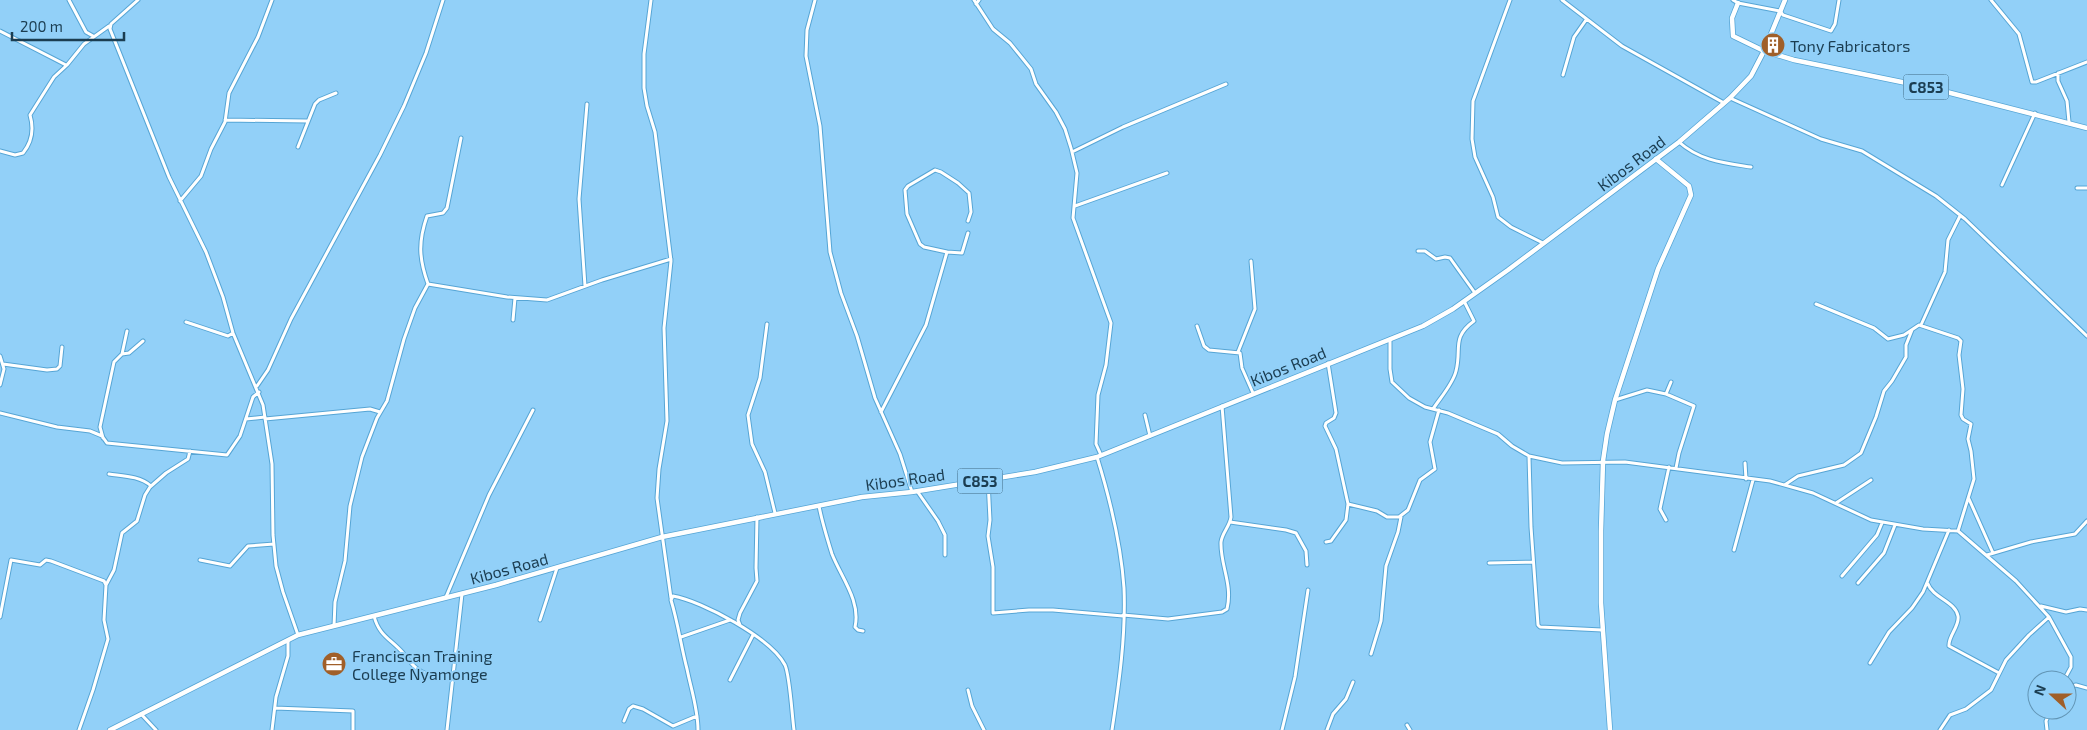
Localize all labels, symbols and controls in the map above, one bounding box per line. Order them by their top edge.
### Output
scale bar [12,10,125,42]
text: 200 m [20,17,63,35]
building icon: Tony Fabricators [1760,32,1786,58]
place label: Tony Fabricators [1790,36,1910,55]
road number: C853 [1904,74,1948,100]
street label: Kibos Road [1593,131,1669,195]
street label: Kibos Road [1247,342,1329,390]
street label: Kibos Road [864,464,946,494]
road number: C853 [958,468,1002,494]
street label: Kibos Road [468,548,550,588]
place label: Franciscan Training College Nyamonge [352,646,492,683]
office icon: Franciscan Training College Nyamonge [321,651,347,677]
north arrow [2027,670,2077,720]
text: N [2030,682,2049,698]

